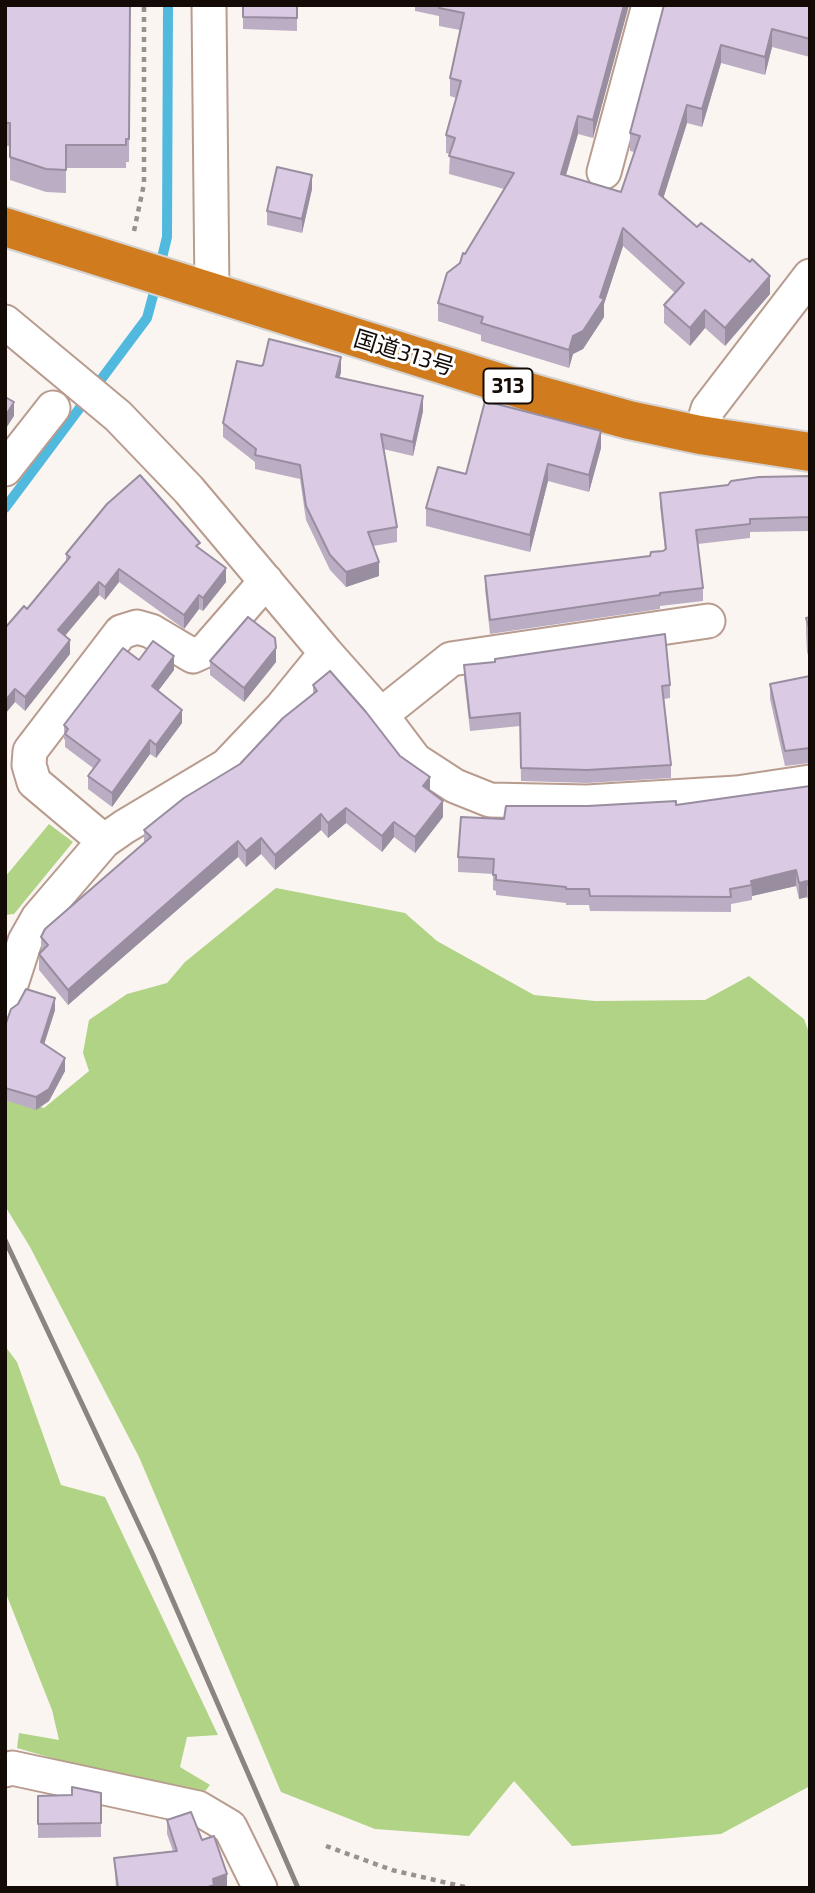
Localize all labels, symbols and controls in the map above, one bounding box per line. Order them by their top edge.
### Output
street label: 国道313号 [350,325,458,381]
road number: 313 [484,368,532,404]

